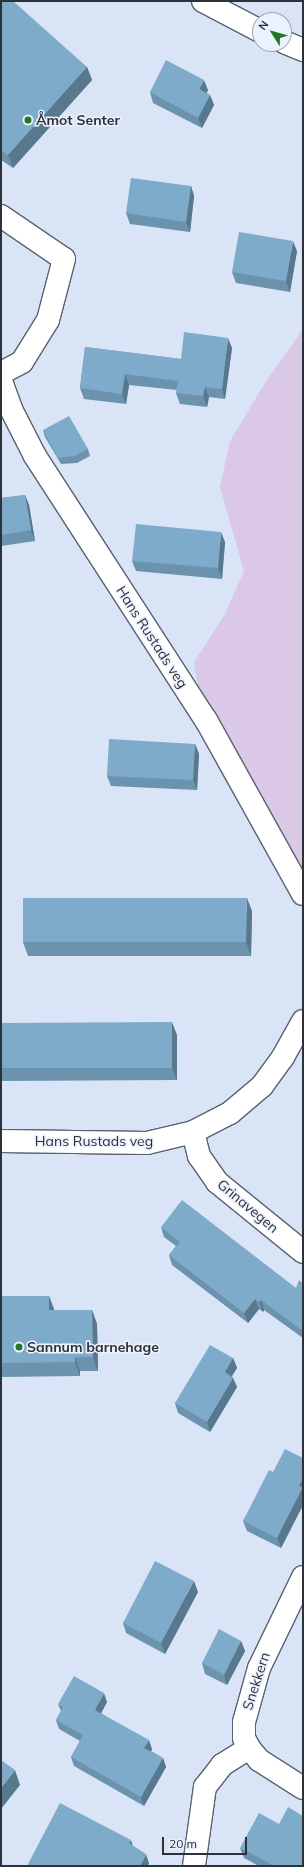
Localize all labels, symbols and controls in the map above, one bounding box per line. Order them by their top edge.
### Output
north arrow [252,12,292,52]
text: N [255,18,271,33]
place label: Åmot Senter [36,112,120,128]
marker: Åmot Senter [23,115,33,125]
street label: Hans Rustads veg [113,583,191,691]
street label: Hans Rustads veg [35,1133,153,1149]
street label: Grinavegen [214,1176,282,1236]
place label: Sannum barnehage [27,1339,159,1355]
marker: Sannum barnehage [14,1342,24,1352]
street label: Snekkern [239,1650,273,1712]
scale bar [164,1829,249,1855]
text: 20 m [169,1836,197,1851]

